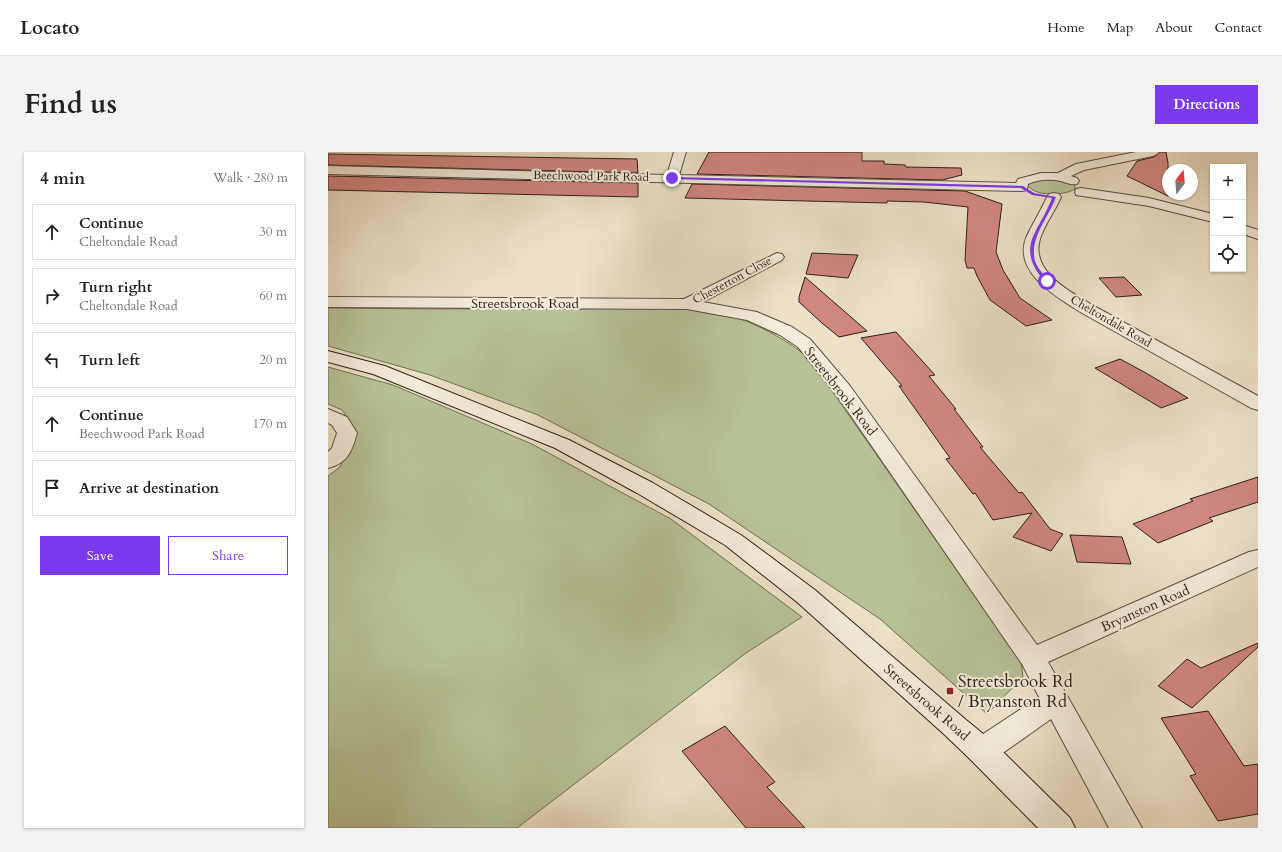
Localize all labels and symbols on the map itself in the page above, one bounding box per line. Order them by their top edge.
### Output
north arrow [1162,164,1198,200]
street label: Beechwood Park Road [533,167,650,185]
route end [663,169,681,187]
street label: Chesterton Close [690,252,774,308]
route start [1038,272,1056,290]
street label: Cheltondale Road [1068,291,1155,351]
street label: Streetsbrook Road [471,294,580,313]
street label: Streetsbrook Road [800,343,882,440]
street label: Bryanston Road [1098,580,1193,636]
street label: Streetsbrook Road [880,660,974,745]
place label: Streetsbrook Rd / Bryanston Rd [958,670,1073,713]
marker: Streetsbrook Rd / Bryanston Rd [945,686,955,696]

